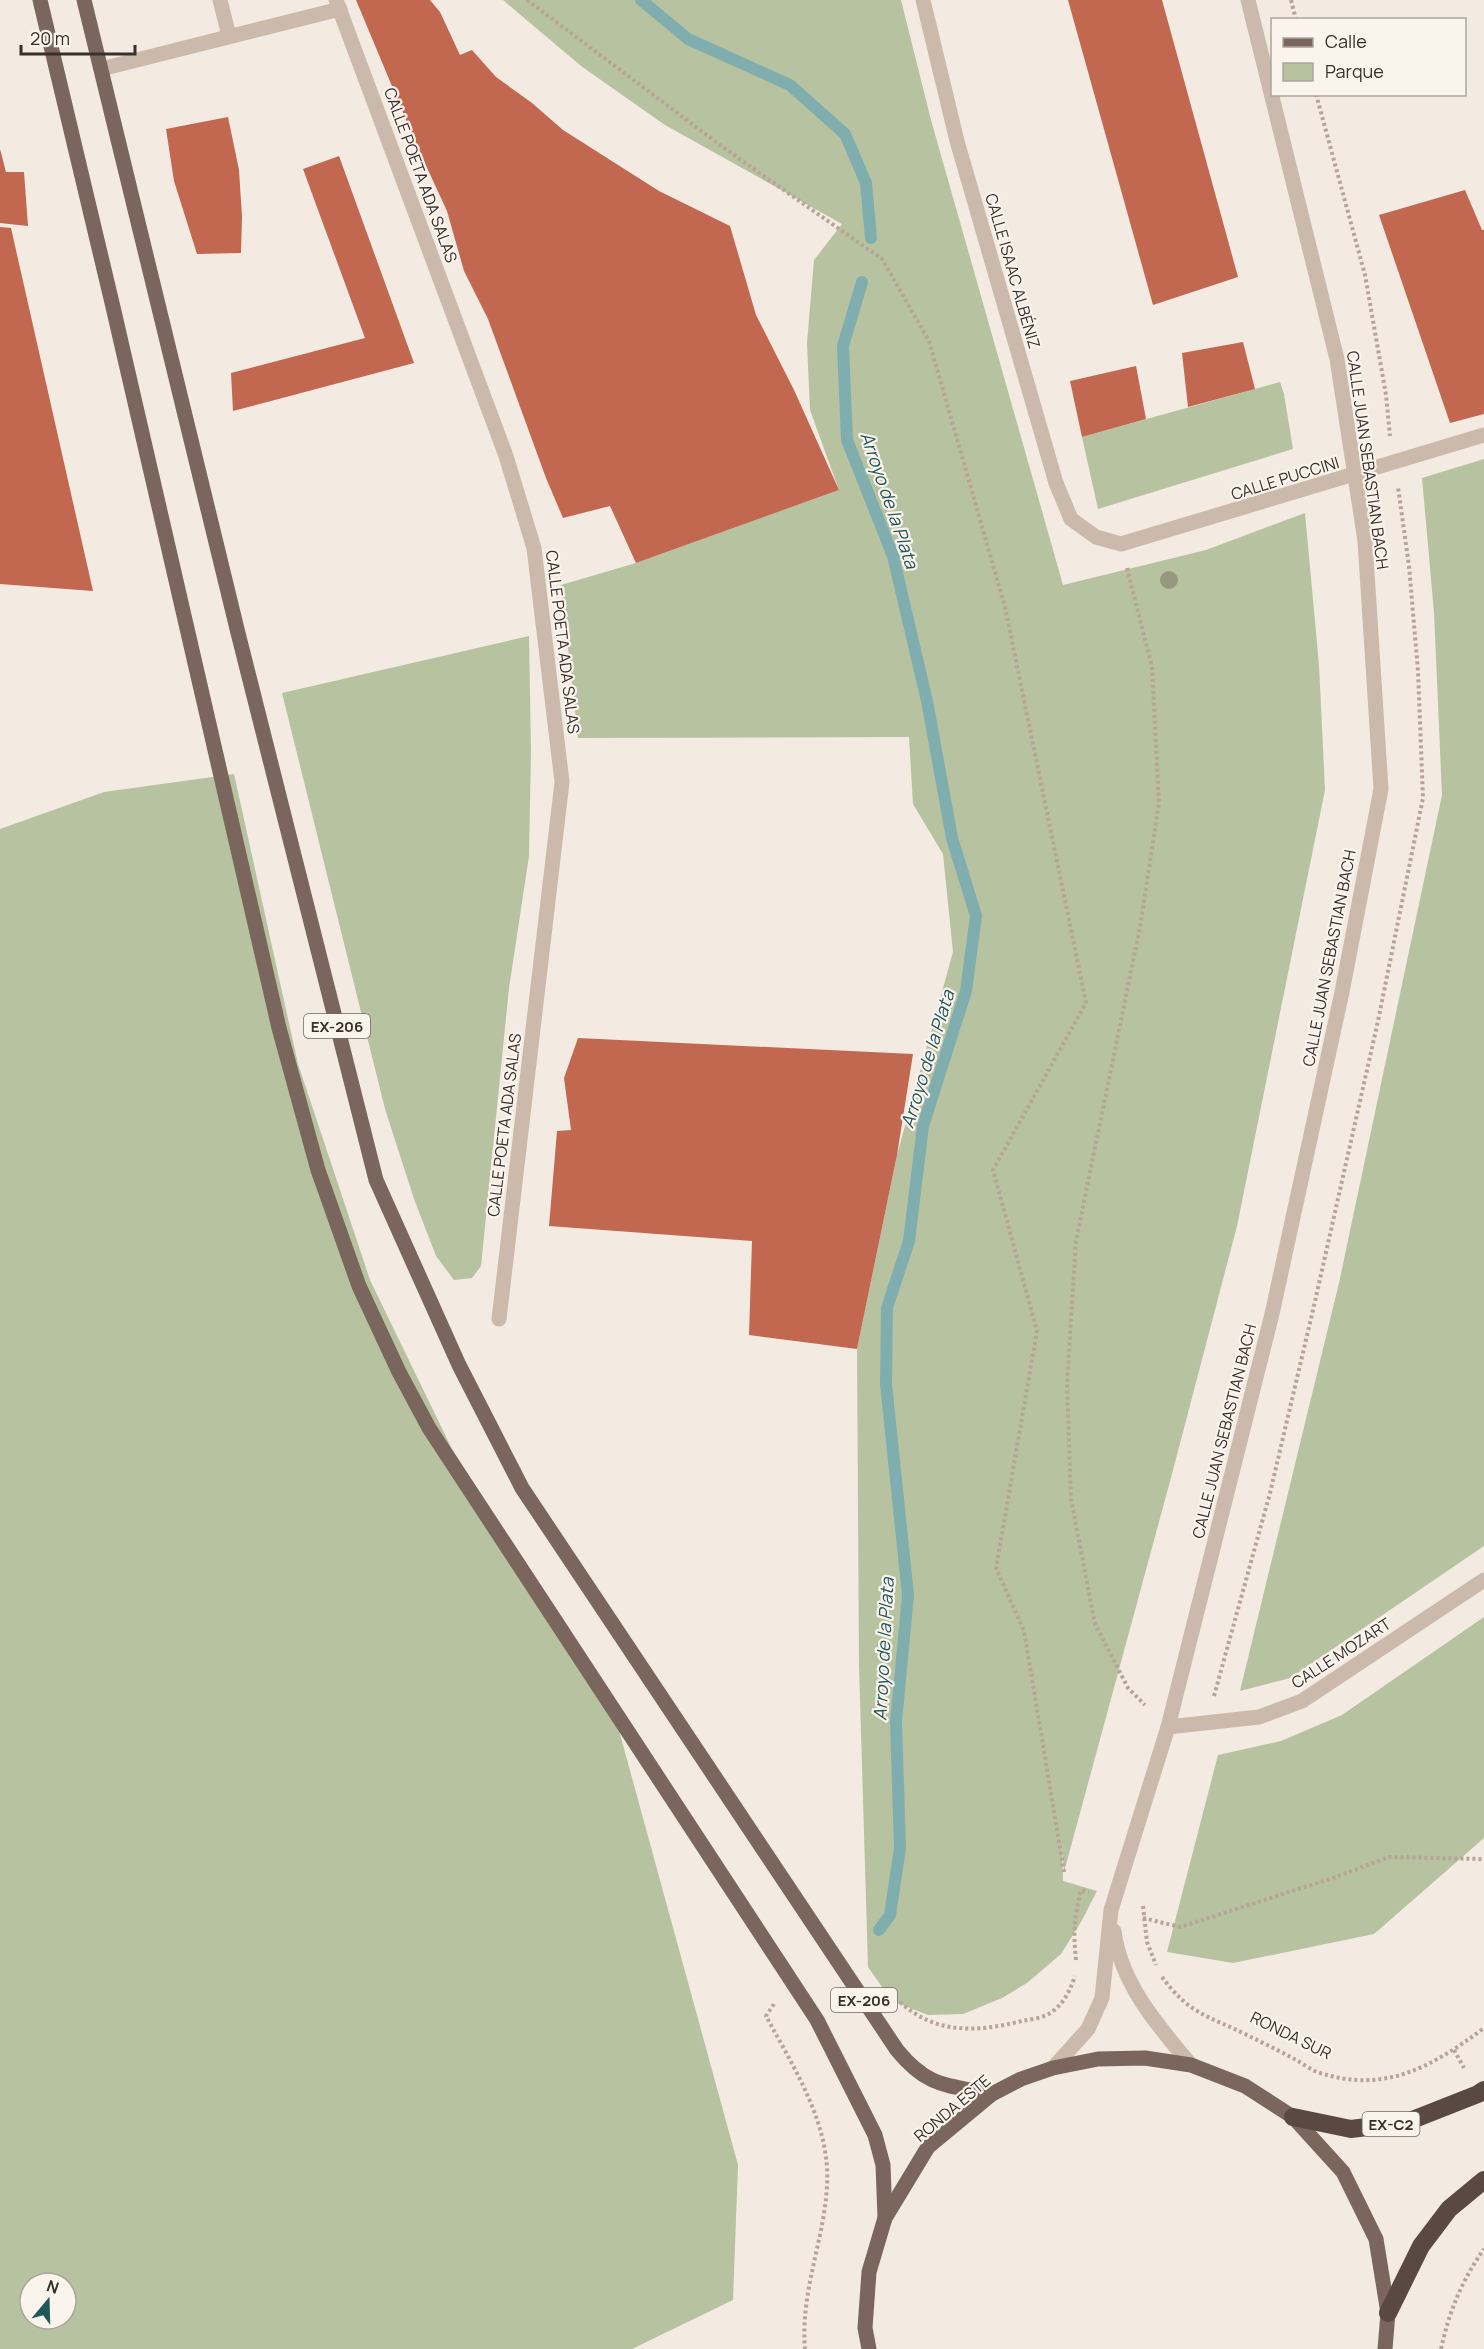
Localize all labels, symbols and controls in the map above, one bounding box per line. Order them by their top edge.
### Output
scale bar [21,18,135,56]
legend [1271,18,1466,96]
text: 20 m [30,26,70,50]
text: Calle [1325,29,1367,53]
text: Parque [1325,59,1384,83]
street label: CALLE POETA ADA SALAS [379,85,463,266]
street label: CALLE ISAAC ALBÉNIZ [980,191,1046,351]
street label: CALLE JUAN SEBASTIAN BACH [1342,349,1394,571]
water label: Arroyo de la Plata [855,429,925,572]
street label: CALLE PUCCINI [1228,451,1342,505]
street label: CALLE POETA ADA SALAS [541,549,585,735]
street label: CALLE JUAN SEBASTIAN BACH [1297,848,1361,1068]
water label: Arroyo de la Plata [895,986,960,1131]
road number: EX-206 [304,1014,370,1038]
street label: CALLE POETA ADA SALAS [482,1032,526,1218]
street label: CALLE JUAN SEBASTIAN BACH [1187,1321,1261,1541]
water label: Arroyo de la Plata [867,1576,899,1721]
street label: CALLE MOZART [1287,1612,1395,1693]
road number: EX-206 [831,1988,897,2012]
street label: RONDA SUR [1247,2006,1335,2064]
street label: RONDA ESTE [909,2069,995,2147]
road number: EX-C2 [1362,2112,1420,2136]
north arrow [18,2271,78,2331]
text: N [44,2275,62,2299]

